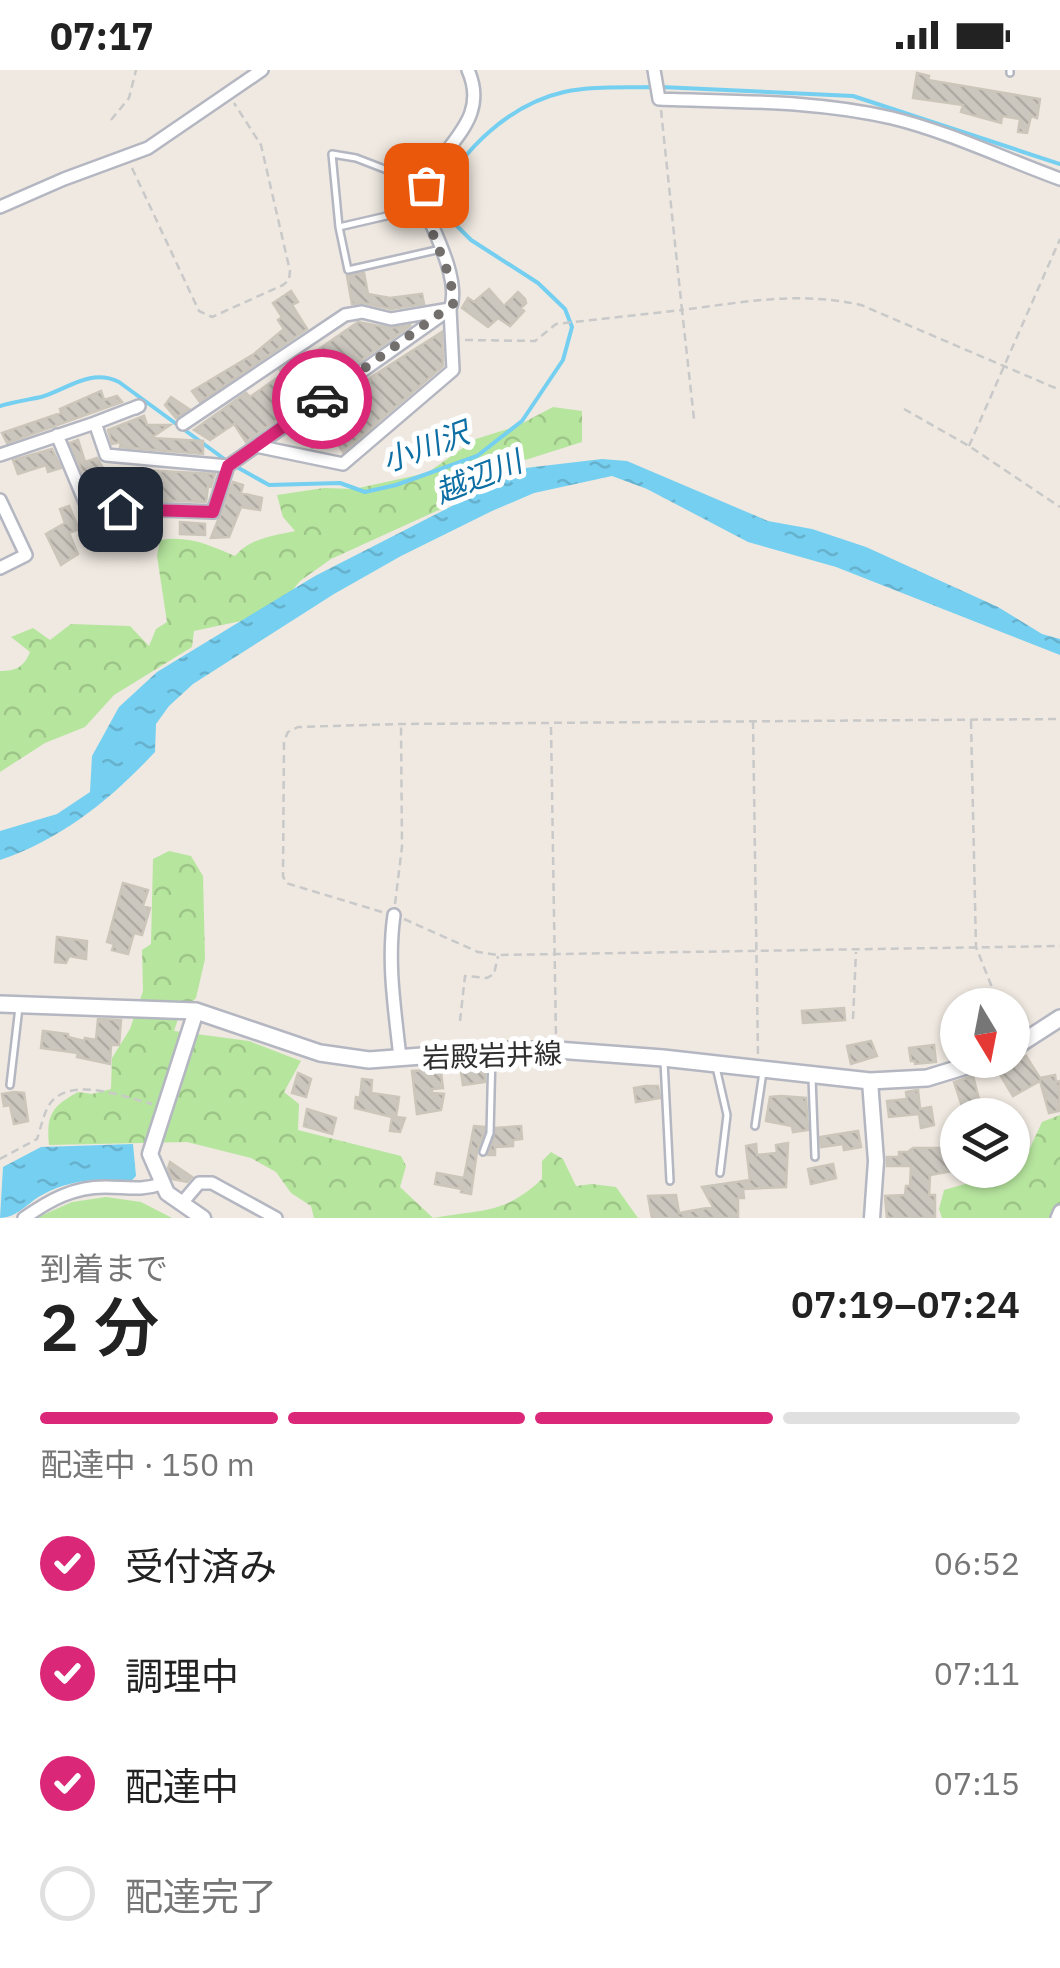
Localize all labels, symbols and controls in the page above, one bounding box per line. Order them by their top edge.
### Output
text: 07:17 [50,11,154,60]
pin [384,143,469,228]
icon: bag [399,158,454,213]
courier [272,349,372,449]
icon: car [295,372,350,427]
water label: 小川沢 [376,411,478,480]
water label: 越辺川 [429,440,530,511]
pin [78,467,163,552]
icon: home [93,482,148,537]
north arrow [940,988,1030,1078]
map controls [940,988,1030,1188]
street label: 岩殿岩井線 [421,1034,563,1076]
button: layers [940,1098,1030,1188]
text: 到着まで [40,1247,168,1289]
text: 07:19–07:24 [791,1279,1020,1328]
text: 2 分 [40,1284,159,1369]
text: 配達中 · 150 m [40,1443,255,1485]
icon: check [40,1536,95,1591]
text: 受付済み [125,1541,277,1590]
text: 06:52 [934,1542,1020,1584]
icon: check [40,1646,95,1701]
text: 調理中 [125,1651,239,1700]
text: 07:11 [934,1652,1020,1694]
icon: check [40,1756,95,1811]
text: 配達中 [125,1761,239,1810]
text: 07:15 [934,1762,1020,1804]
text: 配達完了 [125,1871,277,1920]

